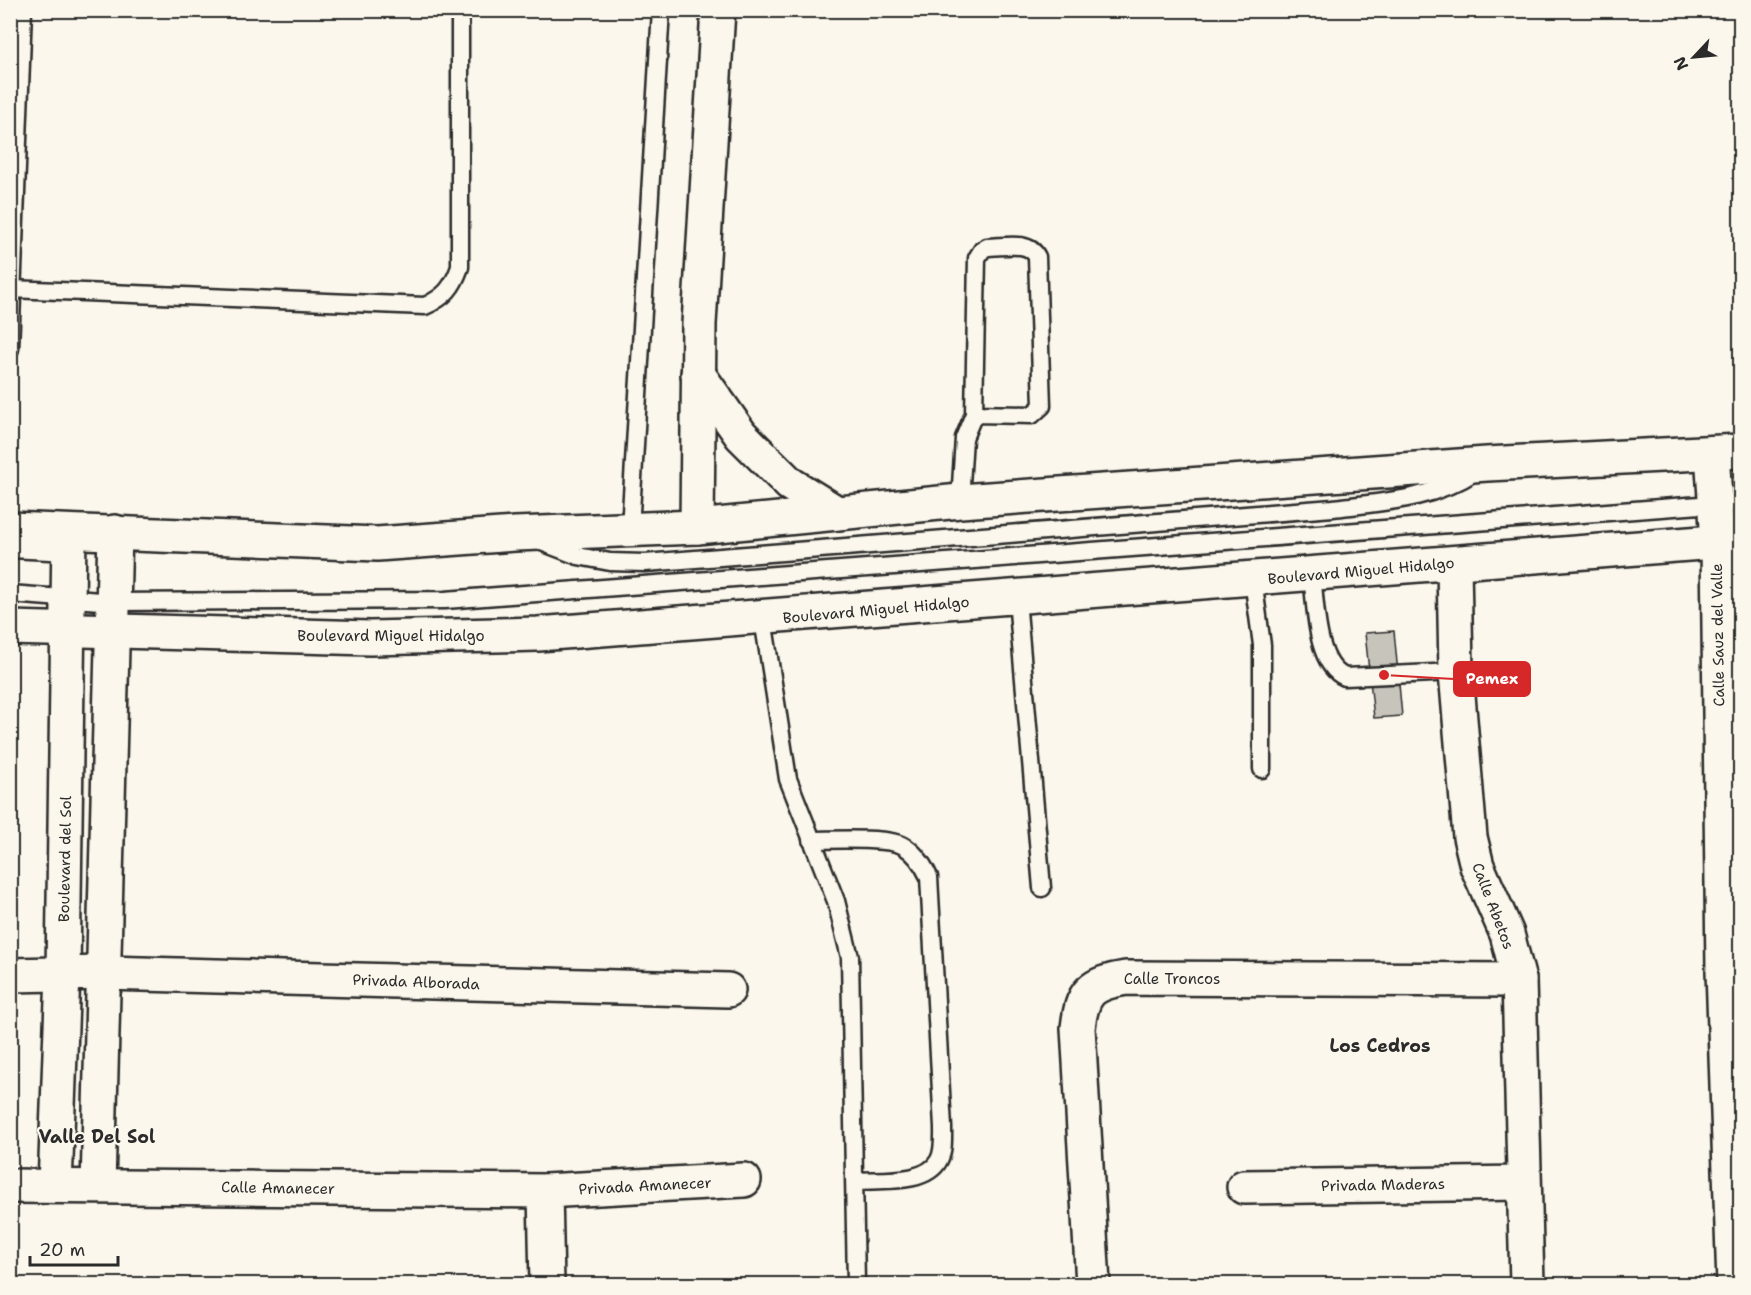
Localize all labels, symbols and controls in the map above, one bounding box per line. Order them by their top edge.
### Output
north arrow [1664,27,1724,87]
text: N [1669,53,1693,74]
street label: Boulevard Miguel Hidalgo [1267,553,1455,589]
street label: Calle Sauz del Valle [1707,563,1729,707]
street label: Boulevard Miguel Hidalgo [782,592,970,628]
street label: Boulevard Miguel Hidalgo [297,626,485,646]
callout: Pemex [1454,662,1530,696]
text: Pemex [1466,668,1518,689]
street label: Boulevard del Sol [54,795,76,922]
street label: Calle Abetos [1467,860,1519,952]
street label: Calle Troncos [1124,969,1220,989]
street label: Privada Alborada [352,970,481,994]
district label: Los Cedros [1329,1034,1431,1058]
district label: Valle Del Sol [39,1125,155,1149]
street label: Privada Amanecer [578,1173,712,1199]
street label: Privada Maderas [1321,1174,1445,1196]
street label: Calle Amanecer [221,1177,335,1199]
scale bar [30,1229,118,1267]
text: 20 m [39,1238,85,1262]

